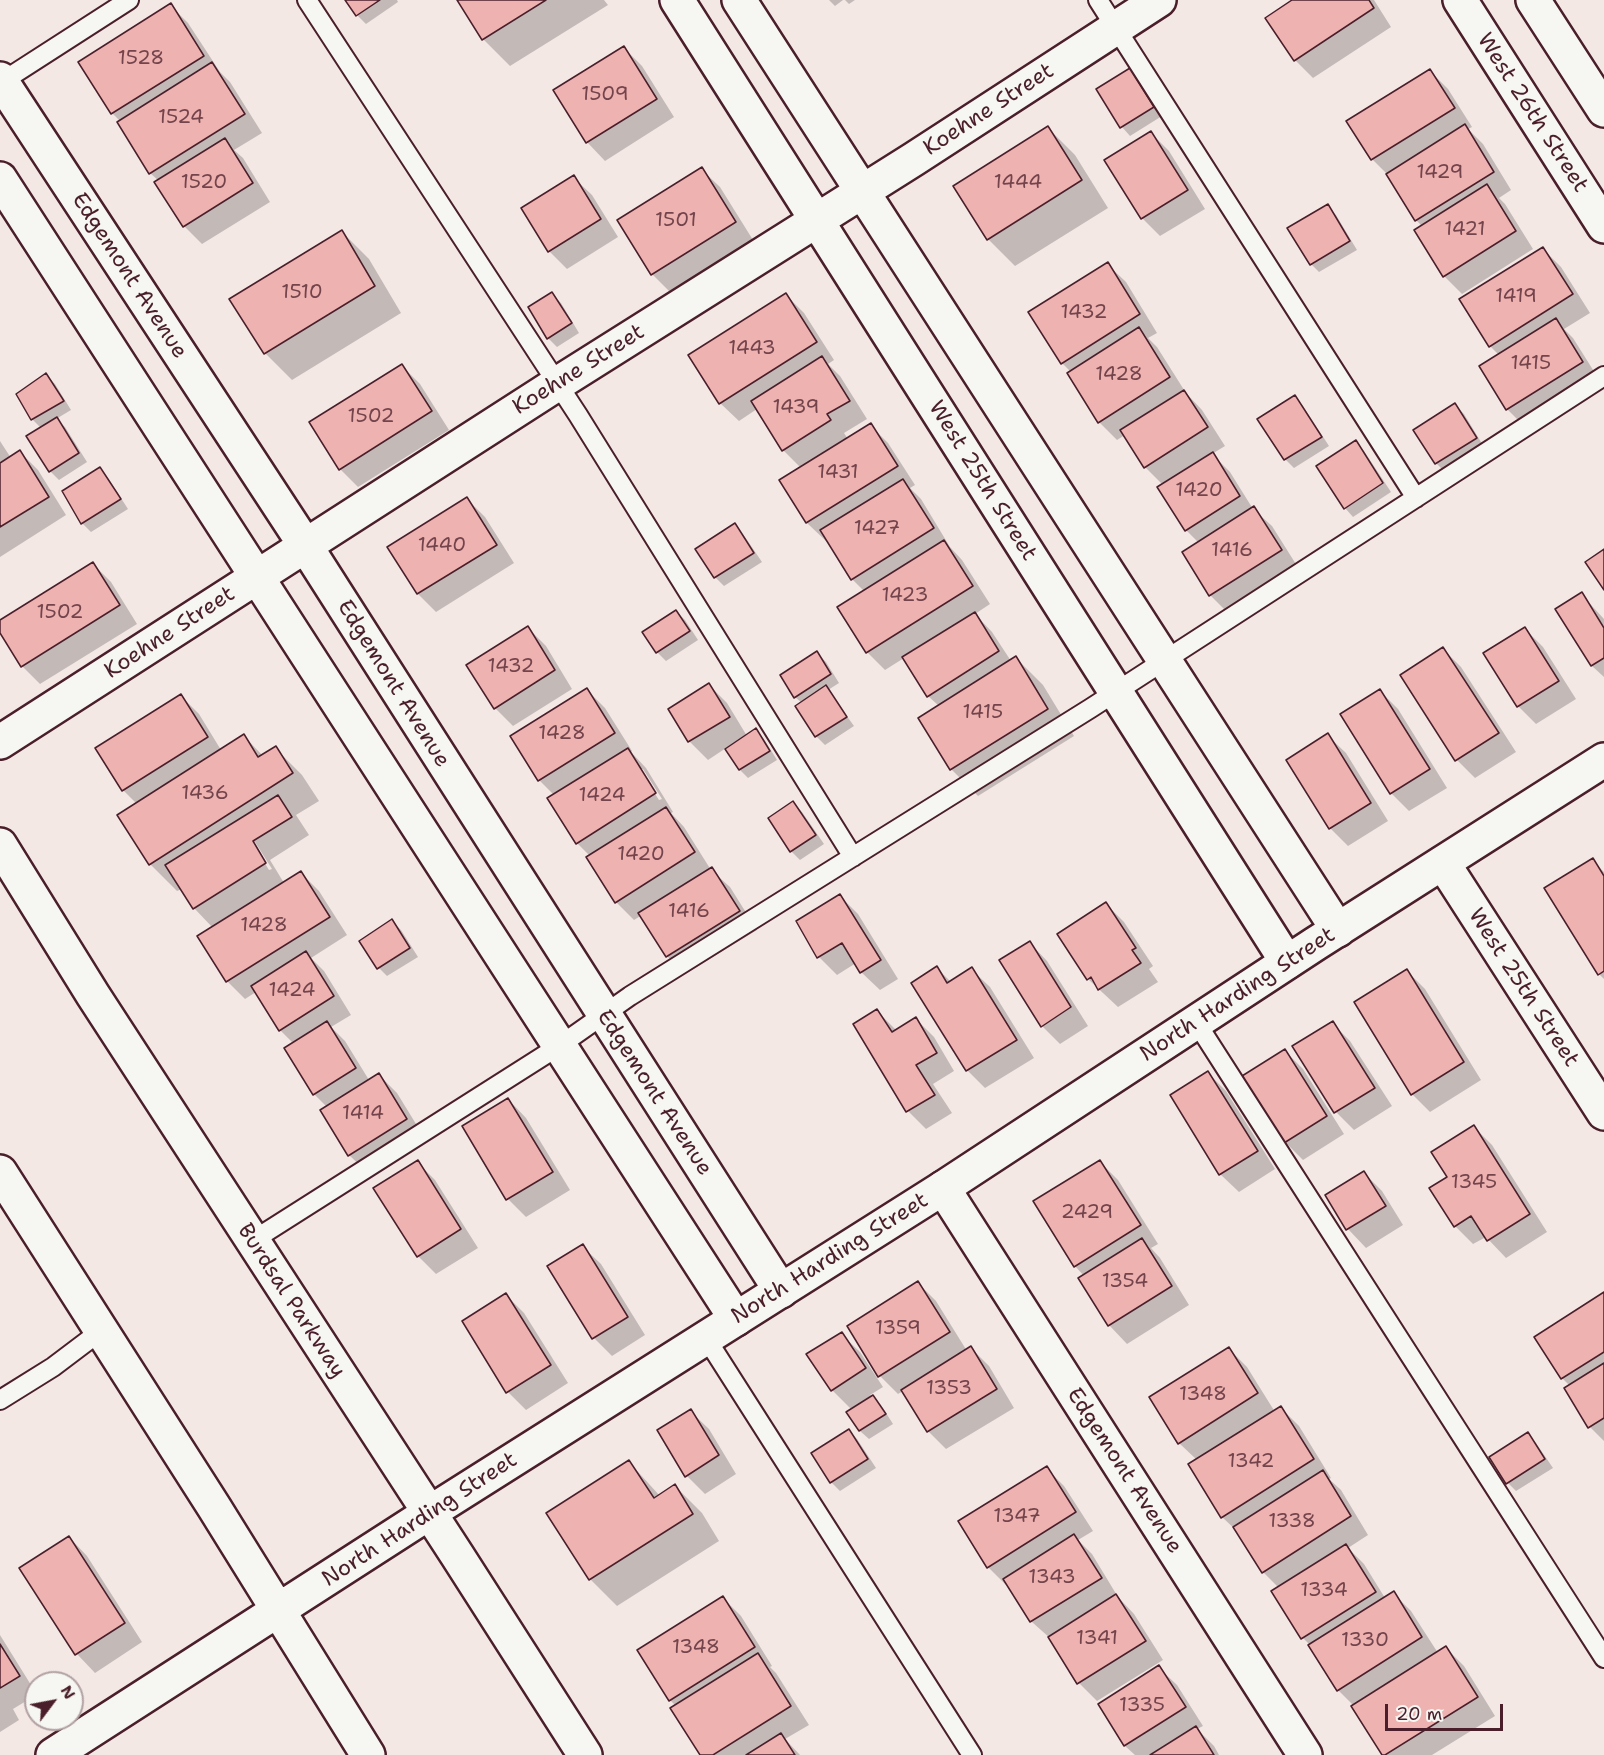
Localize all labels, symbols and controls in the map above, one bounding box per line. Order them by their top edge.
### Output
street label: West 26th Street [1471,28,1593,198]
house number: 1528 [118,47,164,71]
street label: Koehne Street [919,58,1059,162]
house number: 1509 [581,83,629,107]
house number: 1524 [158,106,204,130]
house number: 1429 [1417,161,1463,185]
house number: 1520 [181,171,227,195]
house number: 1444 [994,171,1042,195]
street label: Edgemont Avenue [66,188,192,364]
house number: 1501 [655,209,697,233]
house number: 1421 [1444,218,1486,242]
house number: 1510 [281,281,323,305]
house number: 1419 [1495,285,1537,309]
house number: 1432 [1061,301,1107,325]
street label: Koehne Street [508,319,650,421]
house number: 1443 [728,337,776,361]
house number: 1415 [1511,352,1551,376]
house number: 1428 [1095,363,1143,387]
house number: 1439 [772,396,820,420]
street label: West 25th Street [922,396,1042,566]
house number: 1502 [348,405,394,429]
house number: 1431 [817,461,859,485]
house number: 1420 [1175,479,1223,503]
house number: 1427 [854,517,900,541]
house number: 1440 [418,534,466,558]
house number: 1416 [1211,539,1253,563]
street label: Koehne Street [100,581,240,685]
house number: 1423 [881,584,929,608]
street label: Edgemont Avenue [331,595,455,773]
house number: 1502 [37,601,83,625]
house number: 1432 [488,655,534,679]
house number: 1415 [963,701,1003,725]
house number: 1428 [538,722,586,746]
house number: 1436 [181,782,229,806]
house number: 1424 [579,784,625,808]
house number: 1420 [617,843,665,867]
house number: 1416 [668,900,710,924]
street label: West 25th Street [1462,904,1584,1072]
house number: 1428 [240,914,288,938]
street label: North Harding Street [1136,922,1340,1068]
house number: 1424 [269,979,315,1003]
street label: Edgemont Avenue [591,1005,717,1181]
house number: 1414 [342,1102,384,1126]
house number: 1345 [1451,1171,1497,1195]
street label: North Harding Street [727,1188,933,1330]
house number: 2429 [1061,1201,1113,1225]
street label: Burdsal Parkway [231,1219,351,1383]
house number: 1354 [1102,1270,1148,1294]
house number: 1359 [875,1317,921,1341]
house number: 1353 [926,1377,972,1401]
street label: Edgemont Avenue [1061,1383,1187,1559]
house number: 1348 [1179,1383,1227,1407]
street label: North Harding Street [318,1447,522,1593]
house number: 1342 [1227,1450,1275,1474]
house number: 1347 [993,1505,1041,1529]
house number: 1338 [1268,1510,1316,1534]
house number: 1343 [1028,1566,1076,1590]
house number: 1334 [1300,1579,1348,1603]
house number: 1341 [1076,1627,1118,1651]
house number: 1330 [1341,1629,1389,1653]
house number: 1348 [672,1636,720,1660]
north arrow [24,1671,84,1731]
text: N [56,1681,80,1703]
scale bar [1388,1692,1506,1730]
house number: 1335 [1119,1694,1165,1718]
text: 20 m [1396,1702,1442,1726]

